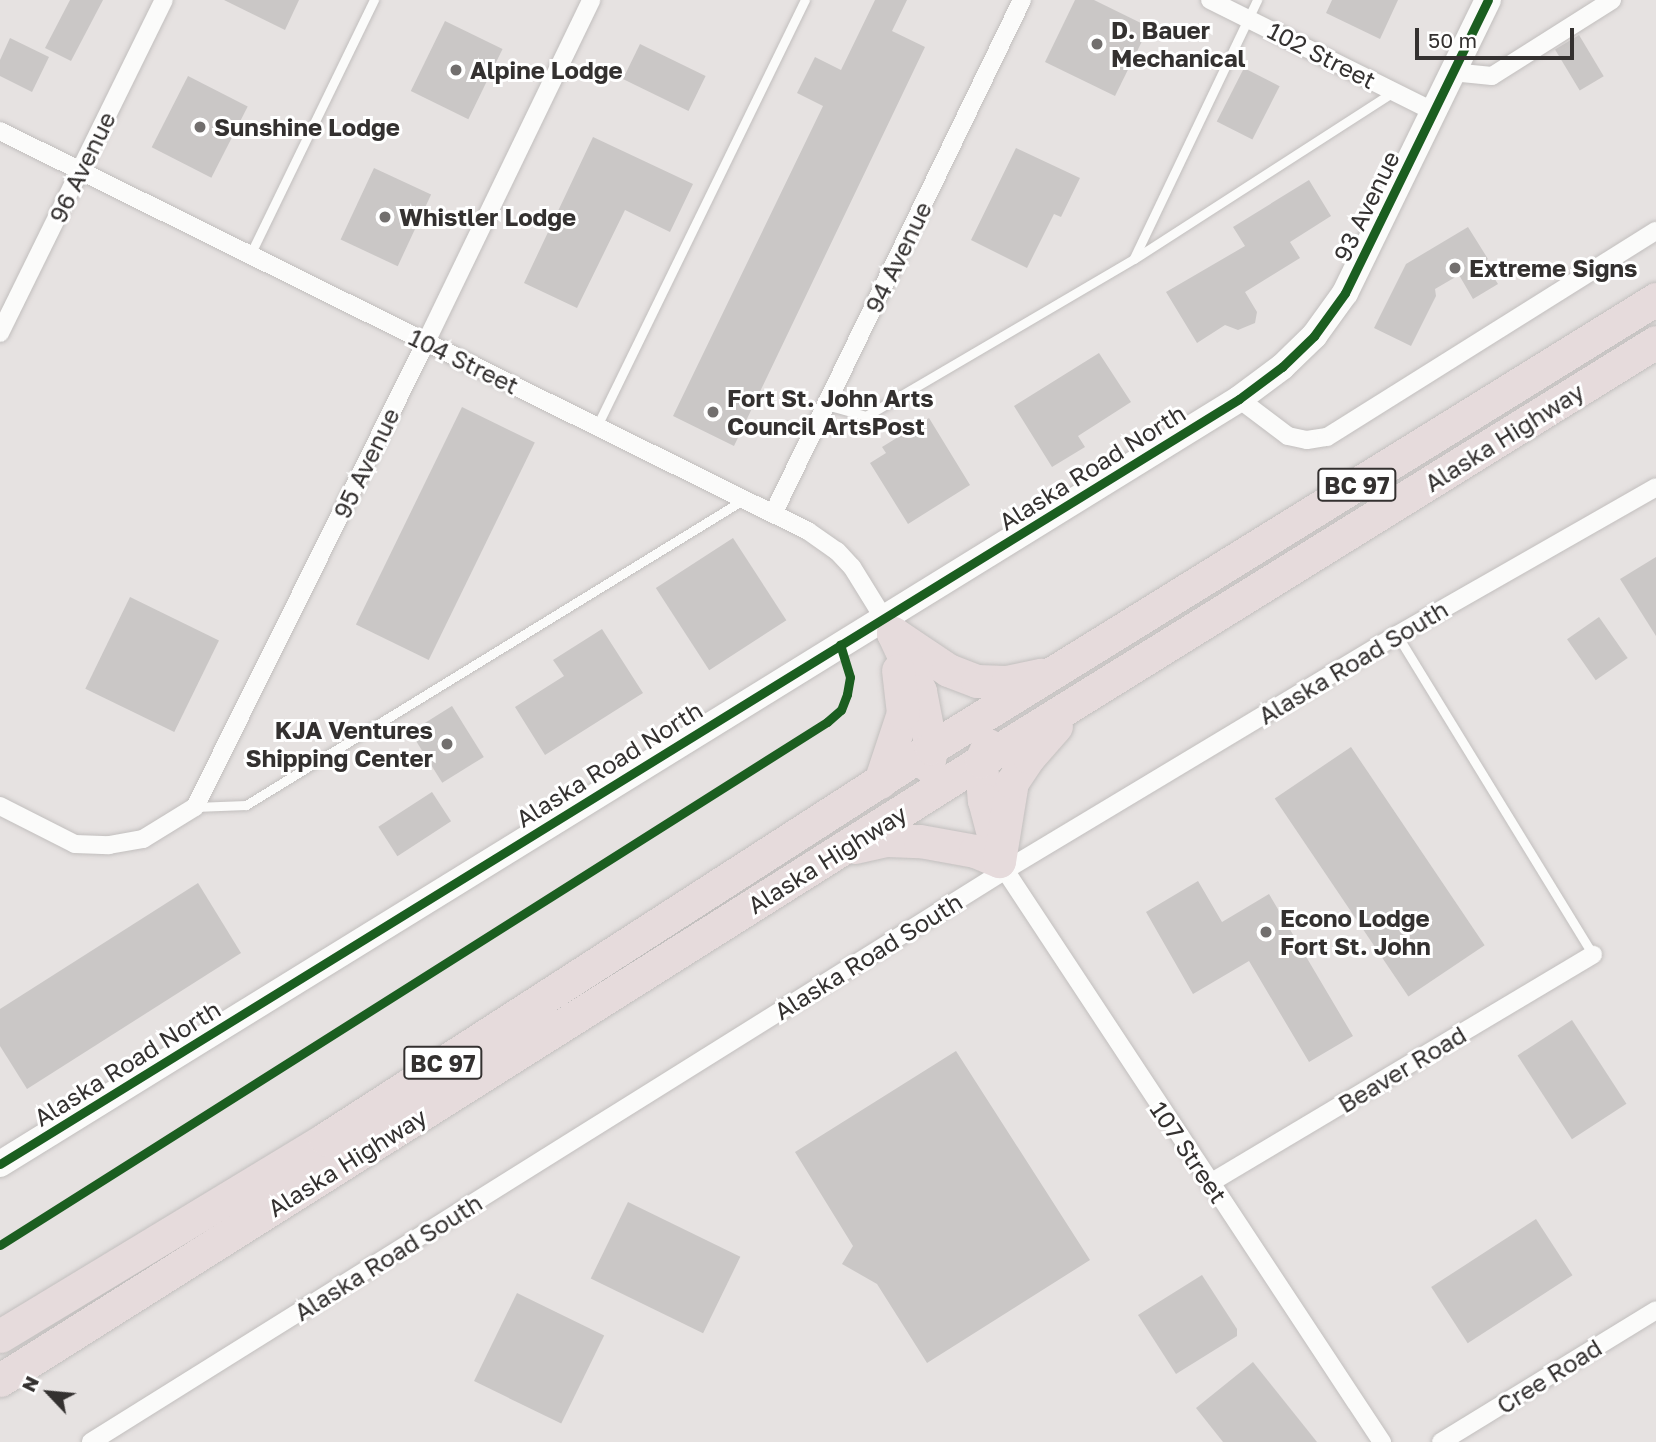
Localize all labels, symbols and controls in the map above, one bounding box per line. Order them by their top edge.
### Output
scale bar [1418,14,1577,58]
place label: D. Bauer Mechanical [1111,16,1246,72]
street label: 102 Street [1263,16,1381,94]
text: 50 m [1428,27,1477,53]
marker: D. Bauer Mechanical [1089,36,1105,52]
place label: Alpine Lodge [470,56,623,84]
marker: Alpine Lodge [448,62,464,78]
street label: 96 Avenue [43,107,121,227]
place label: Sunshine Lodge [214,113,400,141]
marker: Sunshine Lodge [192,119,208,135]
street label: 93 Avenue [1327,146,1405,266]
street label: 94 Avenue [859,197,937,317]
place label: Whistler Lodge [399,203,576,231]
marker: Whistler Lodge [377,209,393,225]
place label: Extreme Signs [1469,254,1638,282]
marker: Extreme Signs [1447,260,1463,276]
street label: 104 Street [405,322,523,400]
street label: Alaska Highway [1419,377,1589,497]
place label: Fort St. John Arts Council ArtsPost [727,384,934,440]
street label: Alaska Road North [994,398,1190,536]
street label: 95 Avenue [327,403,405,523]
marker: Fort St. John Arts Council ArtsPost [705,404,721,420]
road number: BC 97 [1317,466,1397,505]
street label: Alaska Road South [1253,594,1453,730]
street label: Alaska Road North [511,695,707,833]
place label: KJA Ventures Shipping Center [246,716,433,772]
marker: KJA Ventures Shipping Center [439,736,455,752]
street label: Alaska Highway [742,799,912,919]
street label: Alaska Road South [769,887,967,1025]
place label: Econo Lodge Fort St. John [1280,904,1431,960]
marker: Econo Lodge Fort St. John [1258,924,1274,940]
street label: Alaska Road North [29,994,225,1132]
street label: Beaver Road [1333,1020,1471,1118]
road number: BC 97 [403,1044,483,1082]
street label: 107 Street [1145,1096,1233,1208]
street label: Alaska Highway [262,1102,432,1222]
street label: Alaska Road South [289,1188,487,1326]
street label: Cree Road [1491,1333,1607,1419]
north arrow [14,1358,84,1428]
text: N [16,1372,43,1395]

